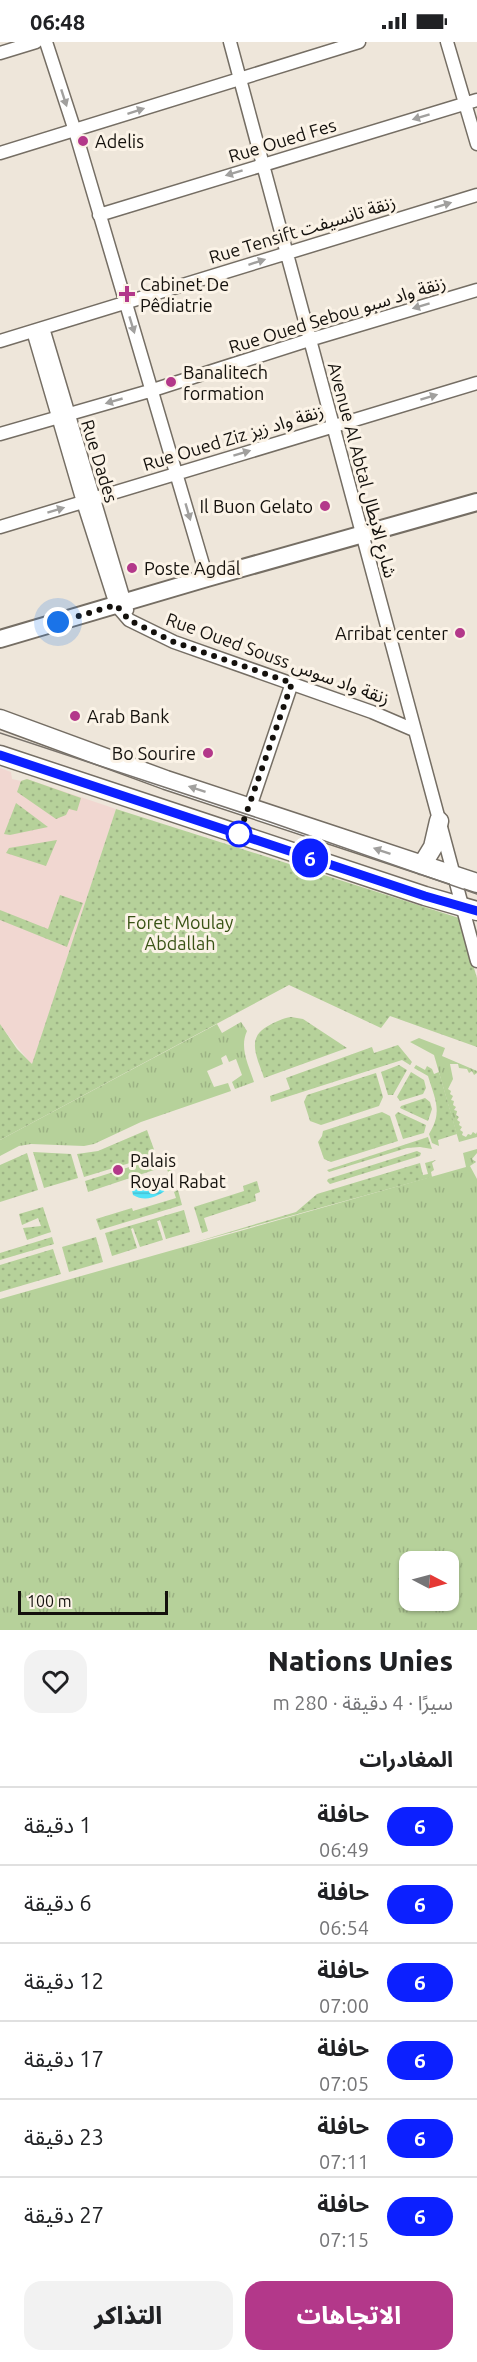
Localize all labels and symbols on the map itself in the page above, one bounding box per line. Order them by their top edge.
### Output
one-way arrow [60,89,70,107]
one-way arrow [127,106,145,115]
one-way arrow [412,113,430,122]
street label: Rue Oued Fes [226,114,338,166]
place label: Adelis [95,131,144,151]
marker: Adelis [76,134,90,148]
one-way arrow [225,169,243,178]
street label: Rue Tensift زنقة تانسيفت [206,191,398,269]
one-way arrow [434,200,452,209]
one-way arrow [248,257,266,266]
street label: Rue Oued Sebou زنقة واد سبو [226,271,448,358]
place label: Cabinet De Pêdiatrie [140,274,229,315]
marker: Cabinet De Pêdiatrie [118,285,136,303]
one-way arrow [412,302,430,311]
one-way arrow [128,316,138,334]
street label: Avenue Al Abtal شارع الابطال [320,360,401,581]
place label: Banalitech formation [183,362,268,403]
marker: Banalitech formation [164,375,178,389]
one-way arrow [420,392,438,401]
one-way arrow [105,397,123,406]
street label: Rue Oued Ziz زنقة واد زيز [140,400,326,476]
street label: Rue Dades [78,417,122,505]
one-way arrow [233,448,251,457]
place label: Il Buon Gelato [199,496,313,516]
marker: Il Buon Gelato [318,499,332,513]
one-way arrow [184,503,193,521]
one-way arrow [47,505,65,514]
place label: Poste Agdal [144,558,241,578]
marker: Poste Agdal [125,561,139,575]
your location [43,607,73,637]
street label: Rue Oued Souss زنقة واد سوس [163,608,393,710]
place label: Arribat center [335,623,448,643]
marker: Arribat center [453,626,467,640]
place label: Arab Bank [87,706,169,726]
marker: Arab Bank [68,709,82,723]
place label: Bo Sourire [112,743,196,763]
marker: Bo Sourire [201,746,215,760]
one-way arrow [188,784,206,794]
unlabelled marker [226,821,252,847]
line badge: 6 [290,838,330,878]
one-way arrow [373,846,391,856]
park label: Foret Moulay Abdallah [126,912,234,953]
place label: Palais Royal Rabat [130,1150,226,1191]
marker: Palais Royal Rabat [111,1163,125,1177]
north arrow [399,1551,459,1611]
scale bar [18,1588,168,1616]

